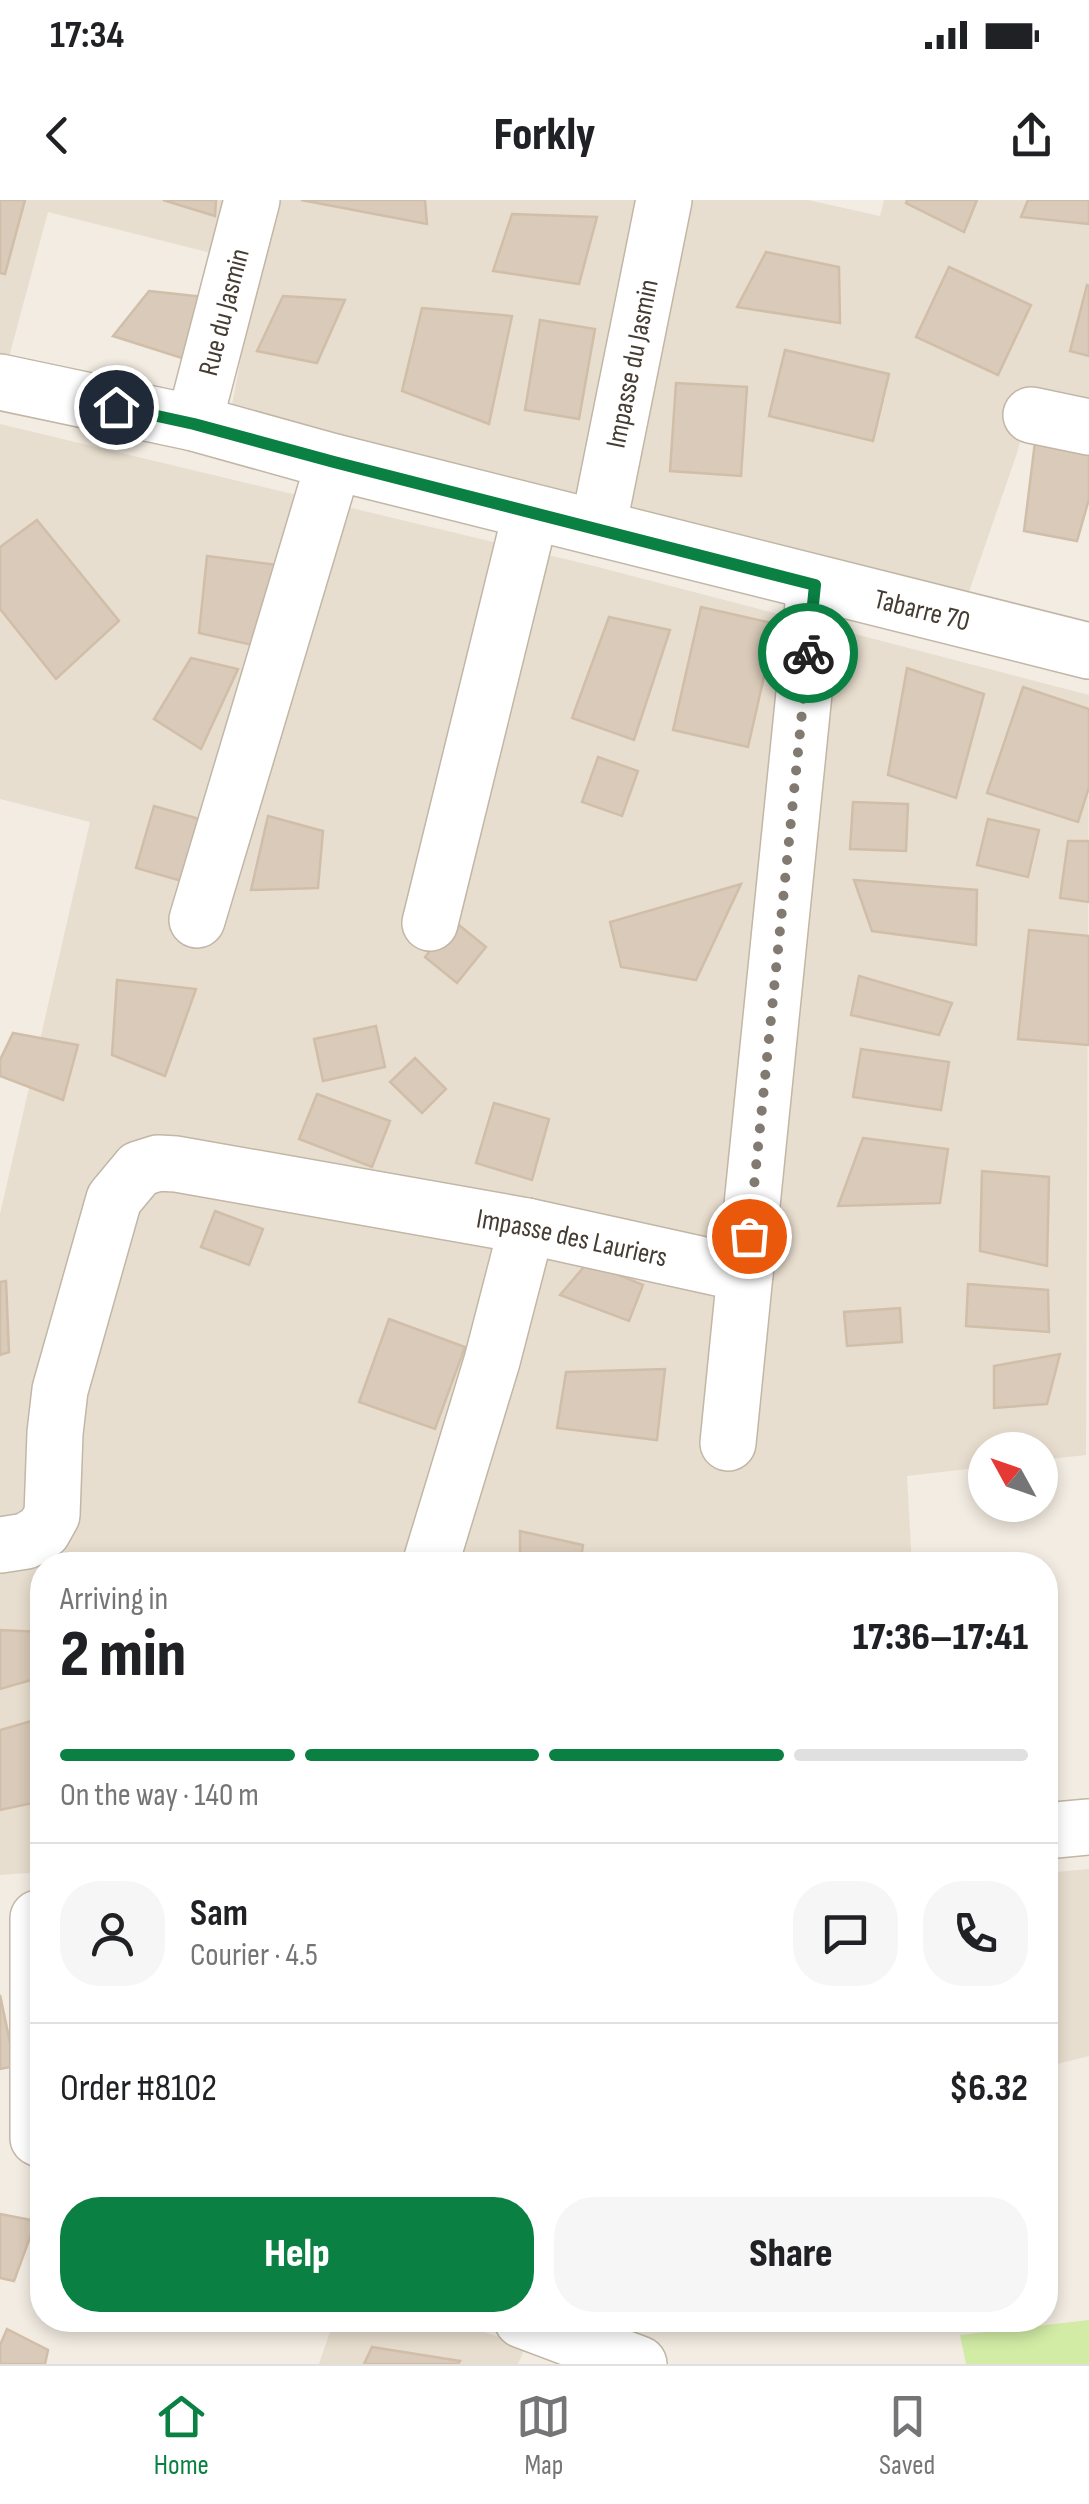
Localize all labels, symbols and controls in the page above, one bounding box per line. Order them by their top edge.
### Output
text: 17:34 [50,13,124,58]
icon: back [30,108,85,163]
text: Forkly [494,108,595,163]
icon: share [1004,108,1059,163]
street label: Rue du Jasmin [192,245,257,379]
street label: Impasse du Jasmin [600,276,666,451]
pin [74,365,159,450]
icon: home [89,380,144,435]
street label: Tabarre 70 [870,583,973,639]
courier [758,603,858,703]
icon: bike [781,626,836,681]
pin [707,1194,792,1279]
street label: Impasse des Lauriers [474,1202,670,1274]
icon: bag [722,1209,777,1264]
north arrow [968,1432,1058,1522]
map controls [968,1432,1058,1522]
text: Arriving in [60,1580,168,1619]
text: 17:36–17:41 [853,1615,1028,1660]
text: 2 min [60,1617,186,1695]
text: On the way · 140 m [60,1776,259,1815]
button: person [60,1881,165,1986]
button: chat [793,1881,898,1986]
button: phone [923,1881,1028,1986]
text: Sam [190,1891,248,1936]
text: Courier · 4.5 [190,1936,318,1975]
text: Order #8102 [60,2066,217,2111]
text: $6.32 [949,2066,1028,2111]
button: Help [60,2197,534,2312]
button: Share [554,2197,1028,2312]
tab: Home [154,2389,209,2482]
tab: Map [516,2389,571,2482]
tab: Saved [879,2389,935,2482]

